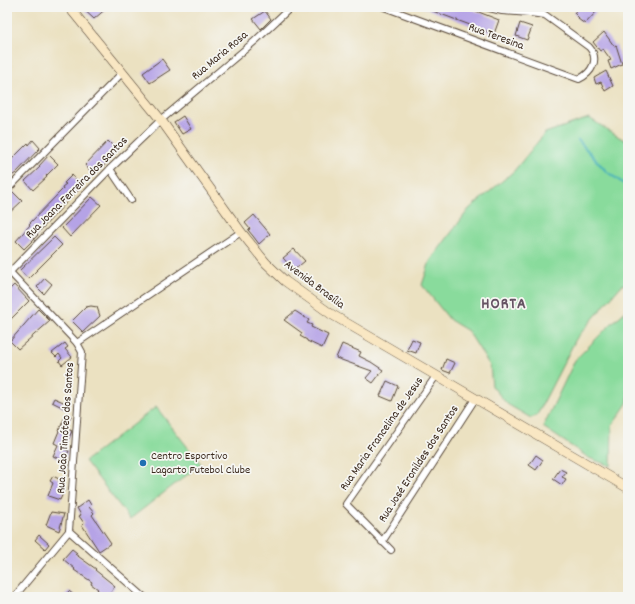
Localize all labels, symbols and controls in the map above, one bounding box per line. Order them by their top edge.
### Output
street label: Rua Teresina [466,19,526,55]
street label: Rua Maria Rosa [188,27,252,85]
street label: Rua Joana Ferreira dos Santos [22,133,132,243]
street label: Avenida Brasília [280,256,348,314]
district label: HORTA [481,293,527,316]
street label: Rua João Timóteo dos Santos [53,362,79,494]
street label: Rua Maria Francelina de Jesus [336,374,428,494]
street label: Rua José Eronildes dos Santos [375,402,463,526]
place label: Centro Esportivo Lagarto Futebol Clube [151,448,250,479]
marker: Centro Esportivo Lagarto Futebol Clube [138,458,148,468]

